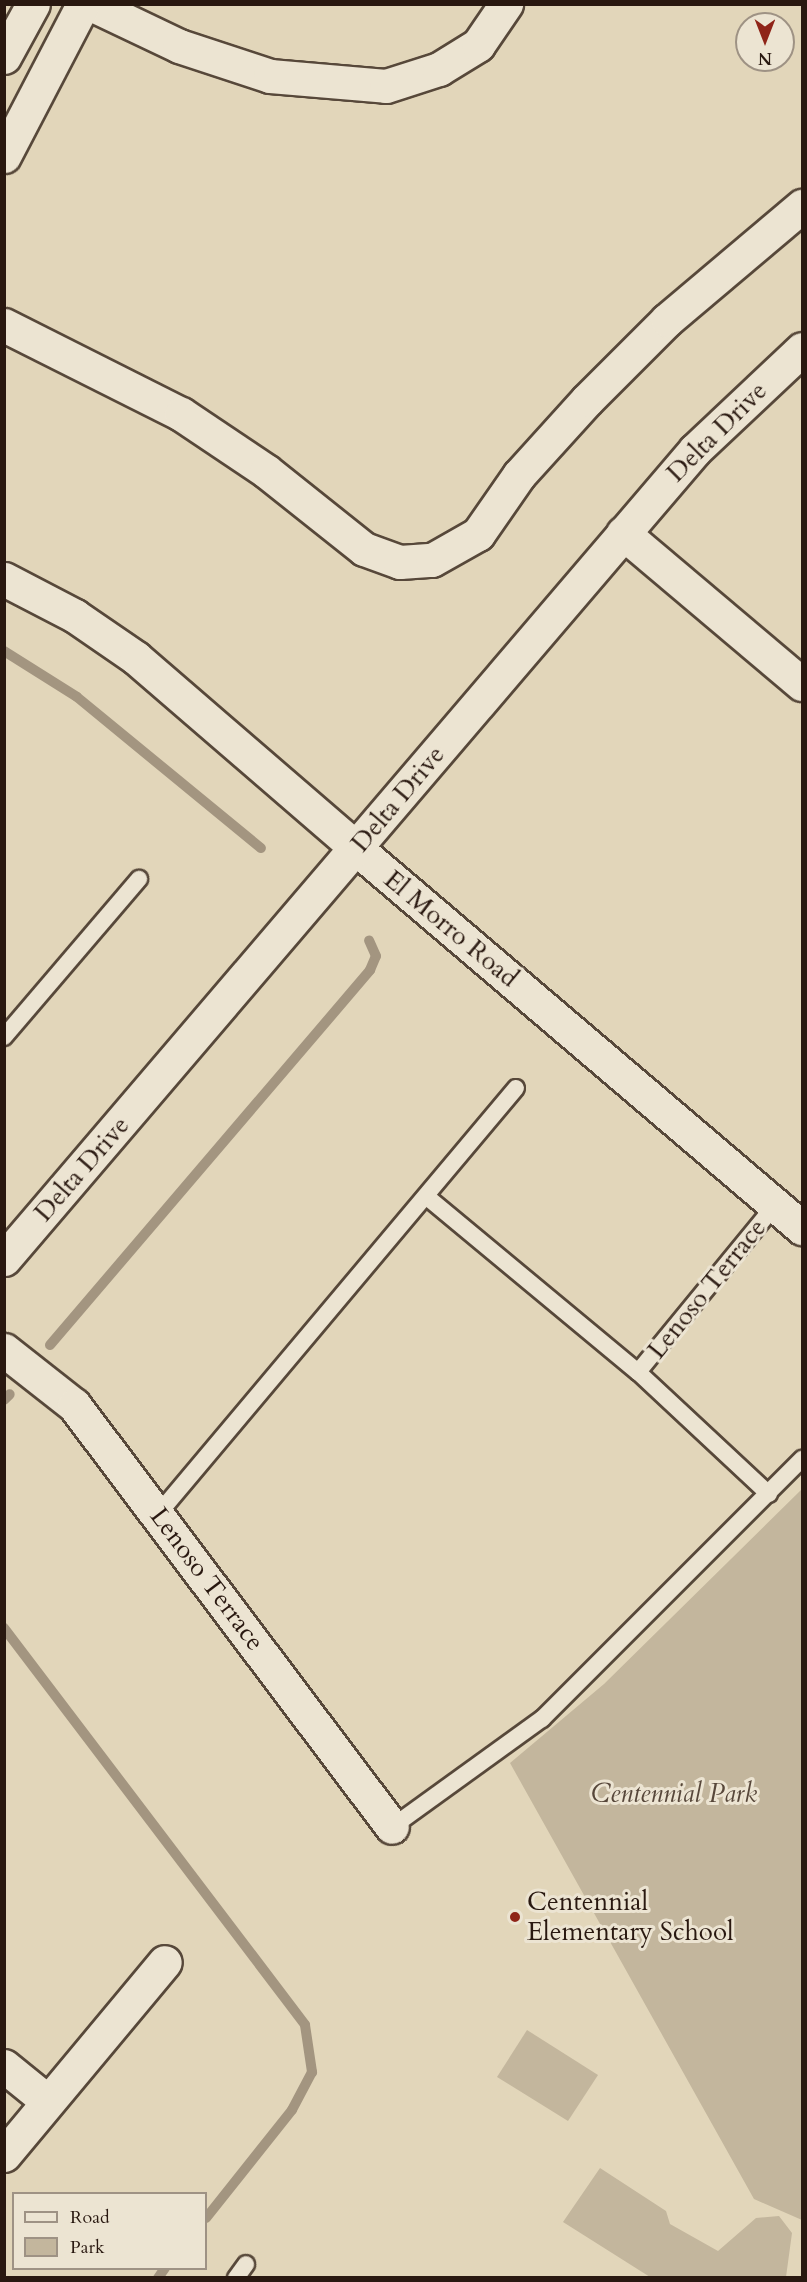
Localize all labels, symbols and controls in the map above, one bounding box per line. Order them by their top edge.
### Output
north arrow [735,12,795,72]
text: N [758,47,772,69]
street label: Delta Drive [660,375,774,489]
street label: Delta Drive [345,740,451,858]
street label: El Morro Road [378,864,524,994]
street label: Delta Drive [28,1110,136,1228]
street label: Lenoso Terrace [641,1213,773,1365]
street label: Lenoso Terrace [143,1501,271,1657]
park label: Centennial Park [591,1778,757,1810]
place label: Centennial Elementary School [527,1886,734,1948]
marker: Centennial Elementary School [508,1910,522,1924]
legend [12,2192,207,2270]
text: Road [70,2205,110,2230]
text: Park [70,2235,105,2260]

